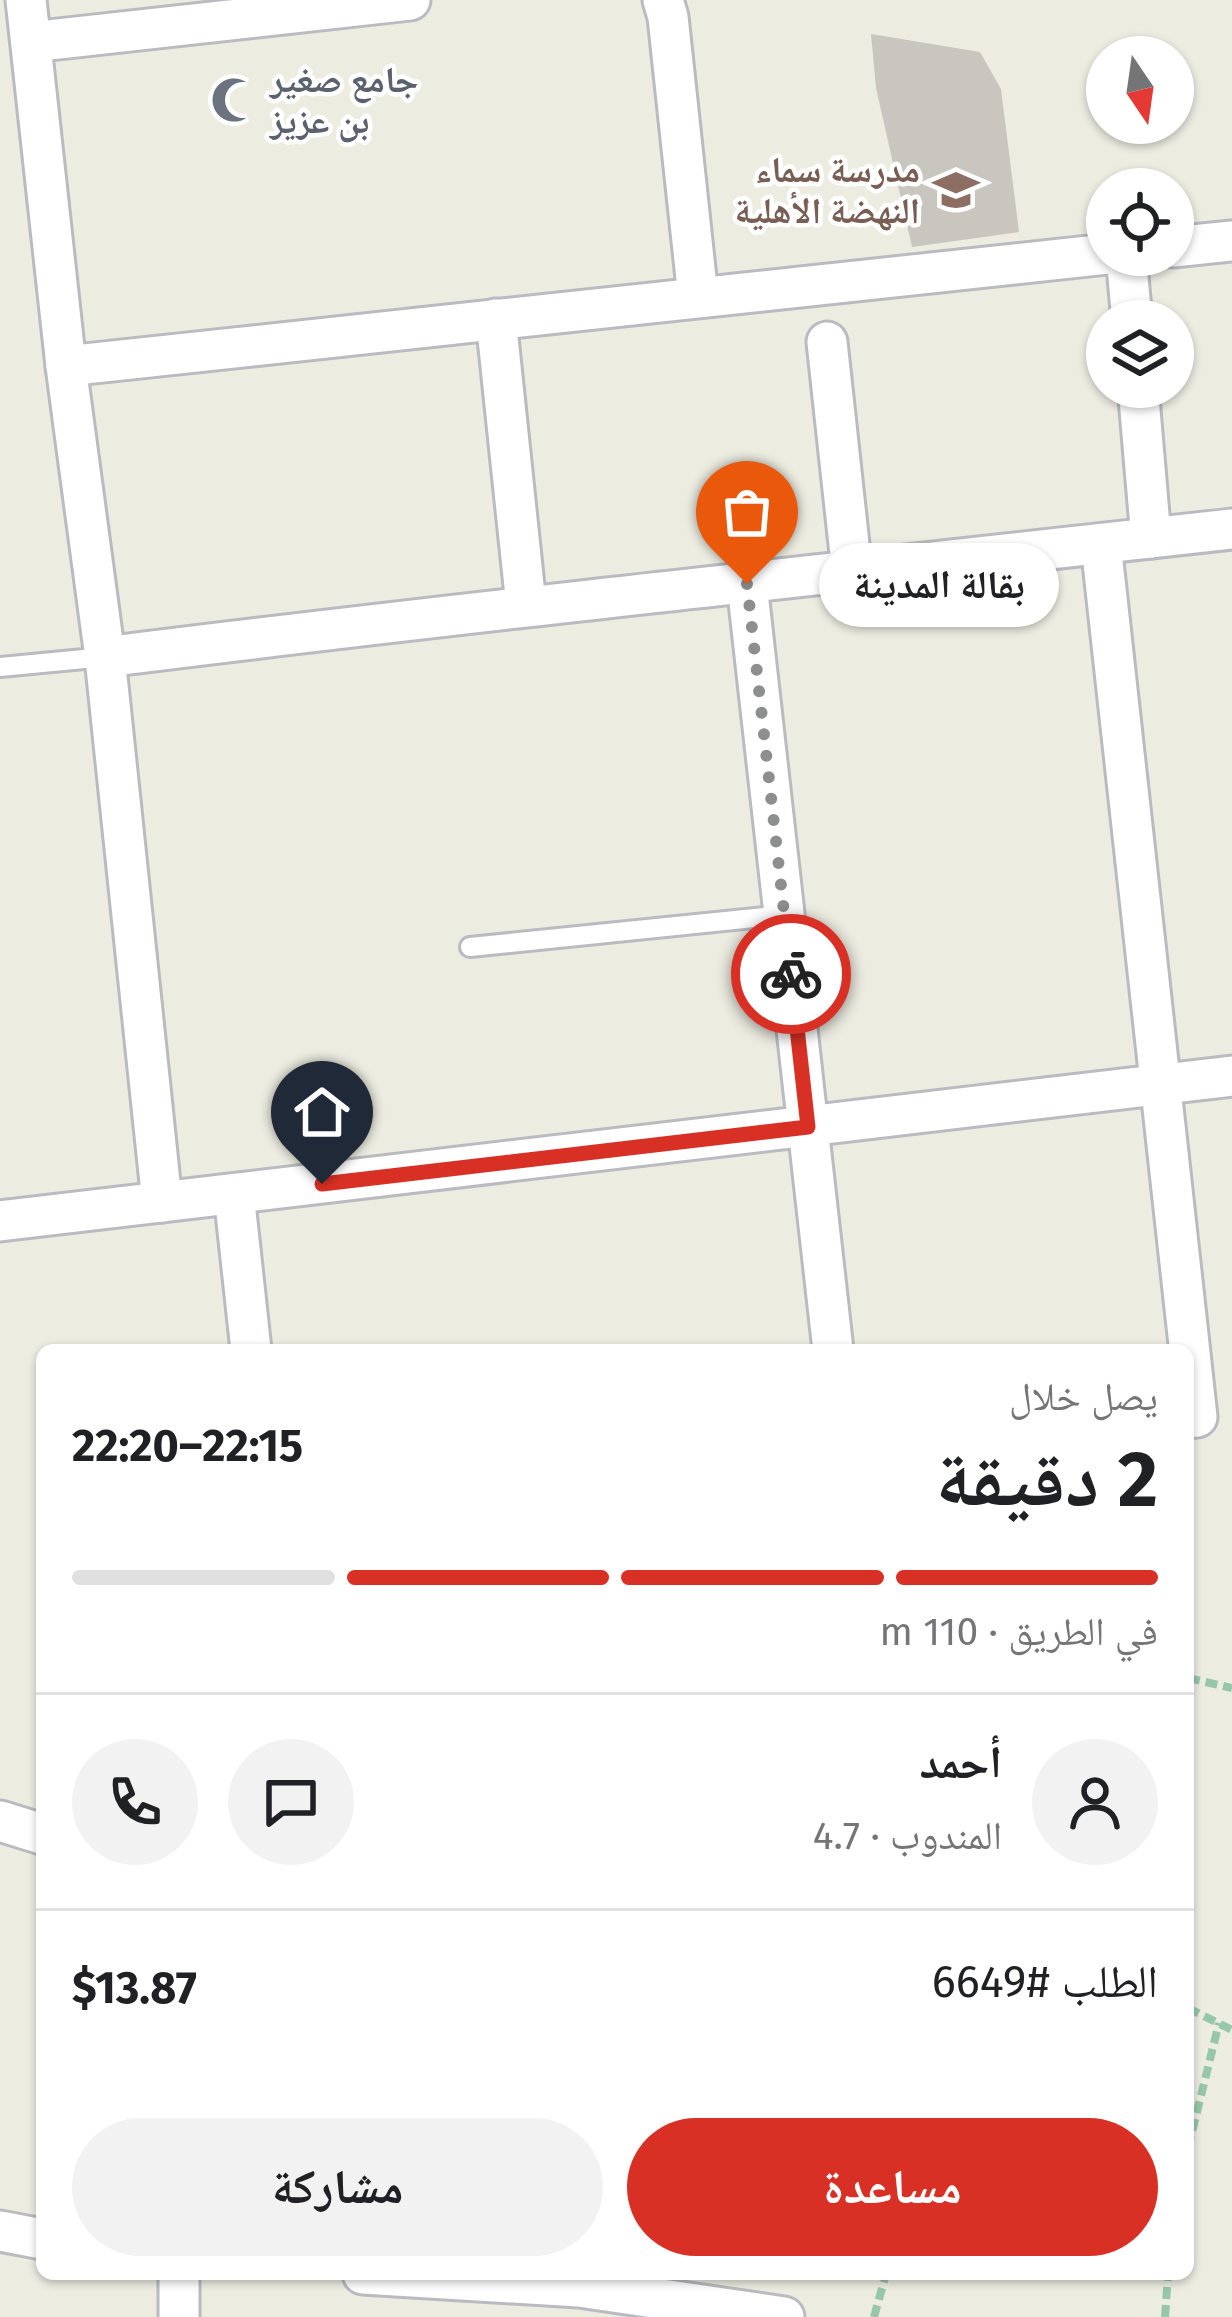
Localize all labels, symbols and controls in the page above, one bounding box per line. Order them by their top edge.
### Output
north arrow [1086,36,1194,144]
map controls [1086,36,1194,408]
place label: جامع صغير بن عزيز [268,58,418,143]
mosque icon: جامع صغير بن عزيز [209,75,259,125]
place label: مدرسة سماء النهضة الأهلية [734,148,920,233]
school or university icon: مدرسة سماء النهضة الأهلية [931,165,981,215]
button: locate [1086,168,1194,276]
button: layers [1086,300,1194,408]
pin [696,461,798,584]
icon: bag [714,479,780,545]
callout: بقالة المدينة [819,542,1059,626]
text: بقالة المدينة [853,562,1025,608]
courier [731,914,851,1034]
icon: bike [758,941,824,1007]
pin [271,1061,373,1184]
icon: home [289,1079,355,1145]
text: يصل خلال [1009,1374,1158,1420]
text: 22:15–22:20 [72,1419,303,1473]
text: 2 دقيقة [935,1433,1158,1527]
text: في الطريق · 110 m [879,1609,1158,1655]
text: أحمد [920,1736,1002,1790]
button: phone [72,1739,198,1865]
button: chat [228,1739,354,1865]
button: person [1032,1739,1158,1865]
text: المندوب · 4.7 [813,1813,1002,1859]
text: الطلب #6649 [932,1955,1158,2009]
text: $13.87 [72,1961,197,2015]
button: مشاركة [72,2118,603,2256]
button: مساعدة [627,2118,1158,2256]

